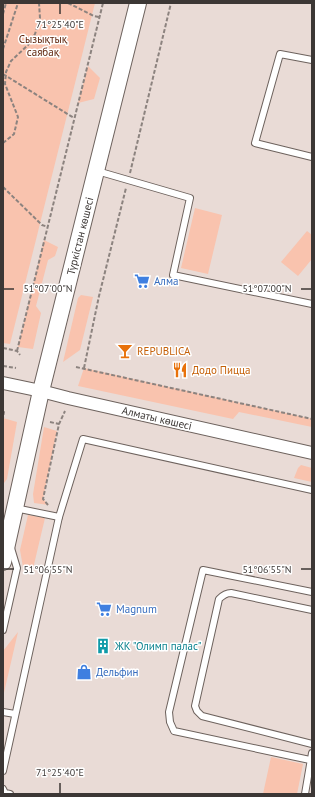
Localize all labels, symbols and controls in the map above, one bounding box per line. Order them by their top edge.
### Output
text: 71°25'40"E [36,18,84,31]
park label: Сызықтық саябақ [19,32,68,59]
street label: Түркістан көшесі [64,195,97,277]
supermarket icon: Алма [133,272,151,290]
place label: Алма [154,274,178,288]
text: 51°07'00"N [23,282,73,295]
text: 51°07'00"N [242,282,292,295]
bar icon: REPUBLICA [116,342,134,360]
place label: REPUBLICA [137,344,191,358]
restaurant icon: Додо Пицца [171,361,189,379]
place label: Додо Пицца [192,363,251,377]
street label: Алматы көшесі [121,403,193,433]
text: 51°06'55"N [23,563,73,576]
text: 51°06'55"N [242,563,292,576]
supermarket icon: Magnum [95,600,113,618]
place label: Magnum [116,602,157,616]
building icon: ЖК "Олимп палас" [94,637,112,655]
place label: ЖК "Олимп палас" [114,639,202,653]
shop icon: Дельфин [75,663,93,681]
place label: Дельфин [96,665,138,679]
text: 71°25'40"E [36,766,84,779]

